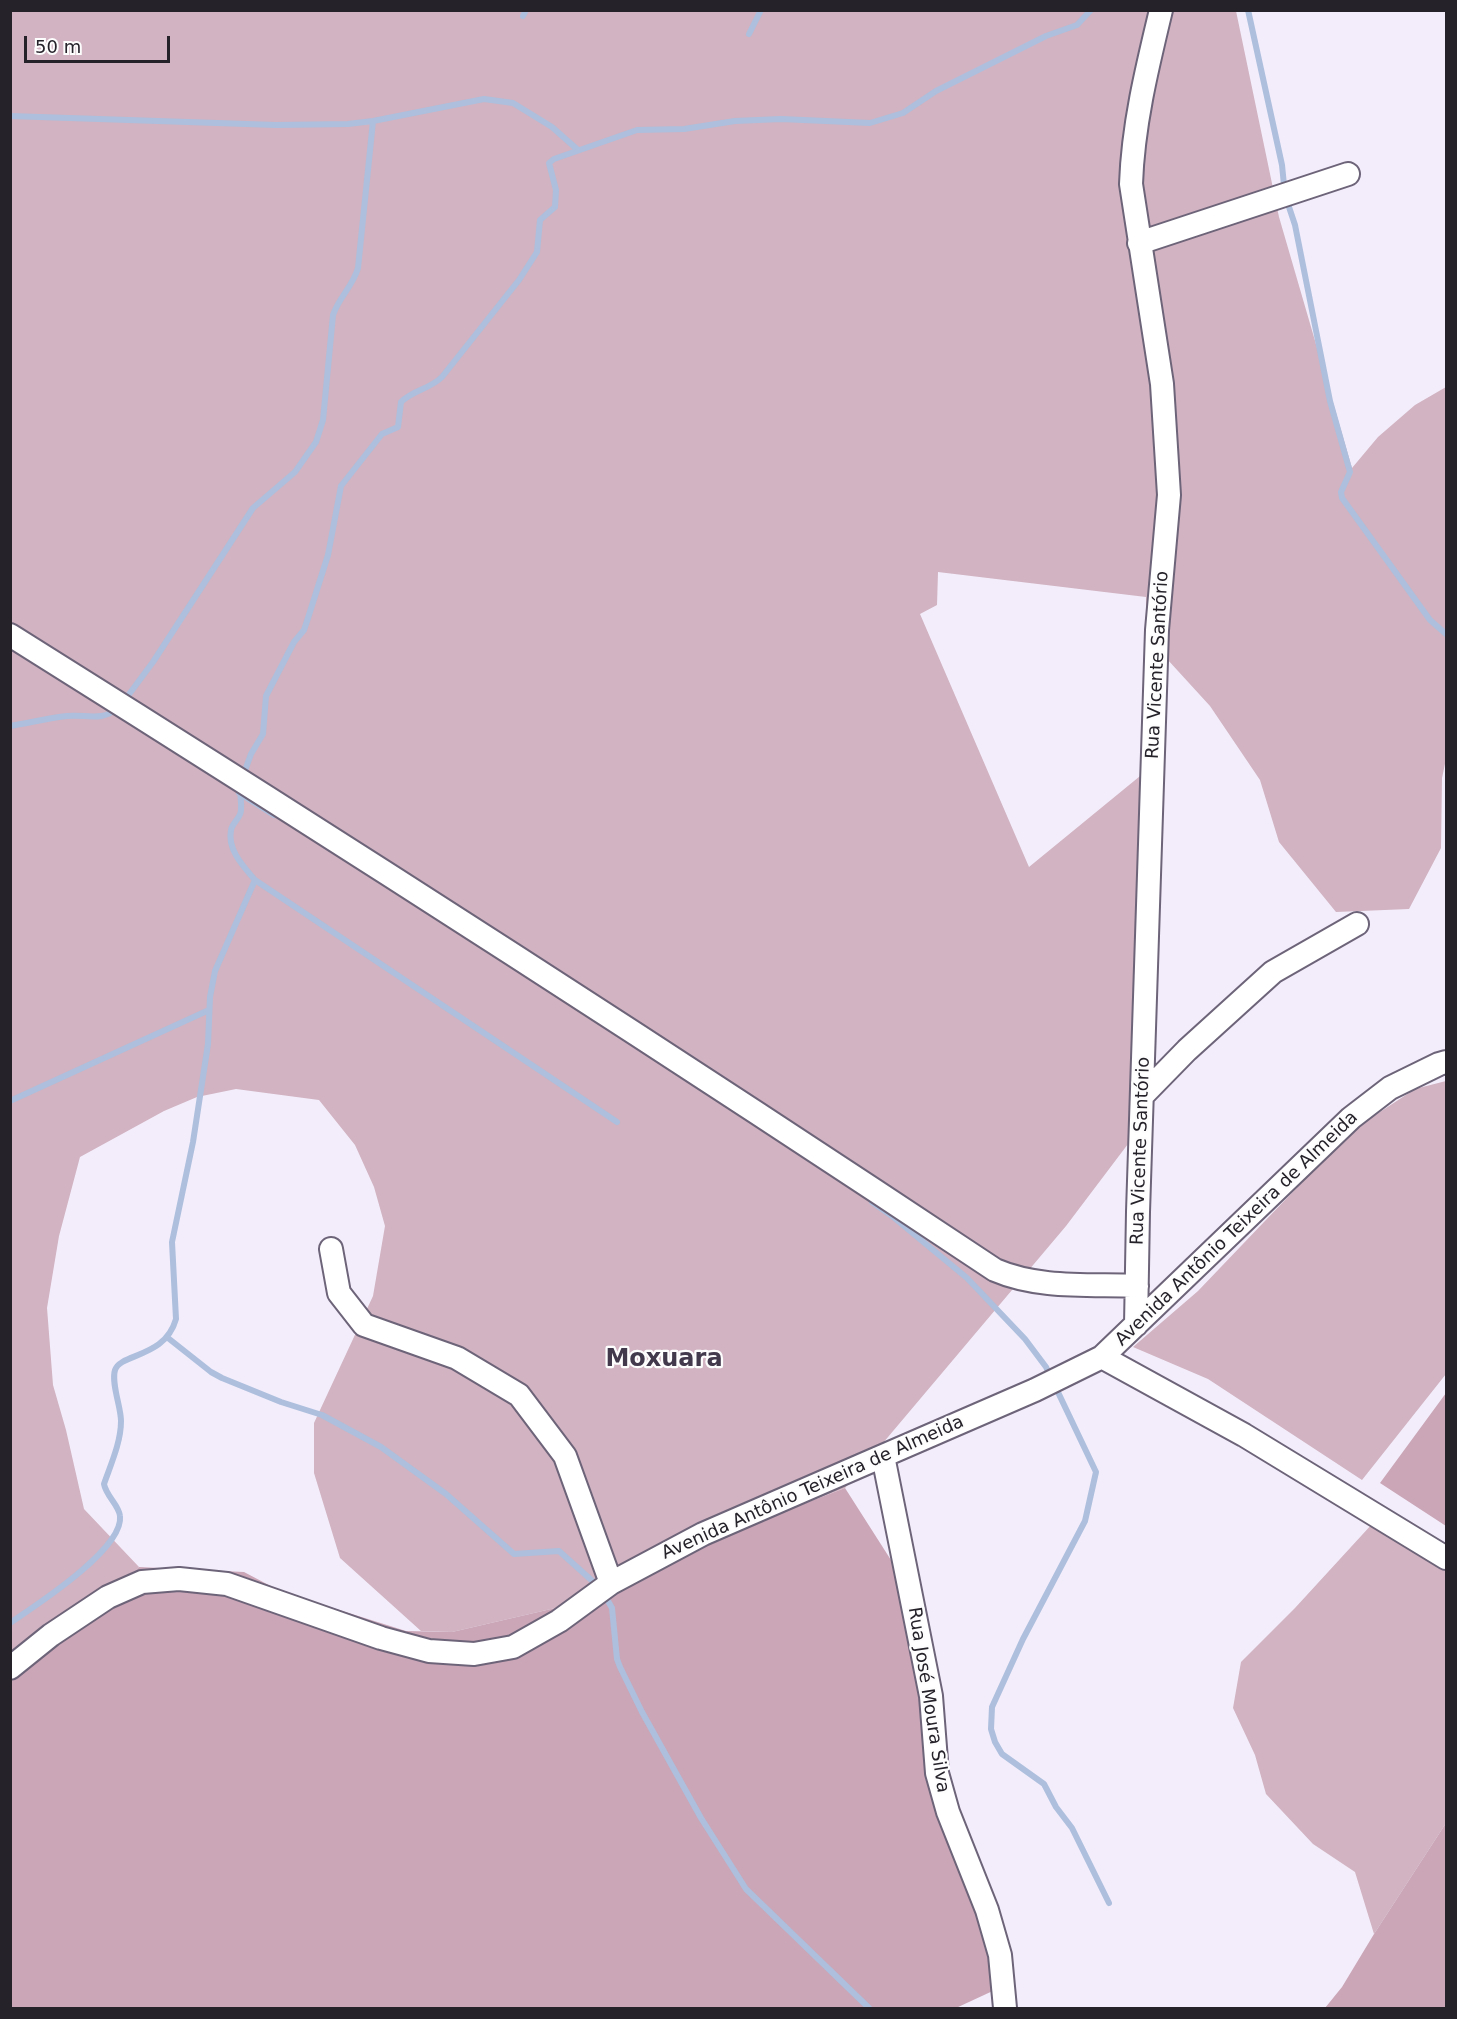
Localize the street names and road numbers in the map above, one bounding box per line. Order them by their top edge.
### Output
street label: Rua Vicente Santório [1142,570,1174,760]
street label: Rua Vicente Santório [1127,1057,1155,1245]
street label: Avenida Antônio Teixeira de Almeida [1111,1107,1363,1351]
street label: Avenida Antônio Teixeira de Almeida [659,1411,967,1565]
street label: Rua José Moura Silva [903,1606,953,1794]

